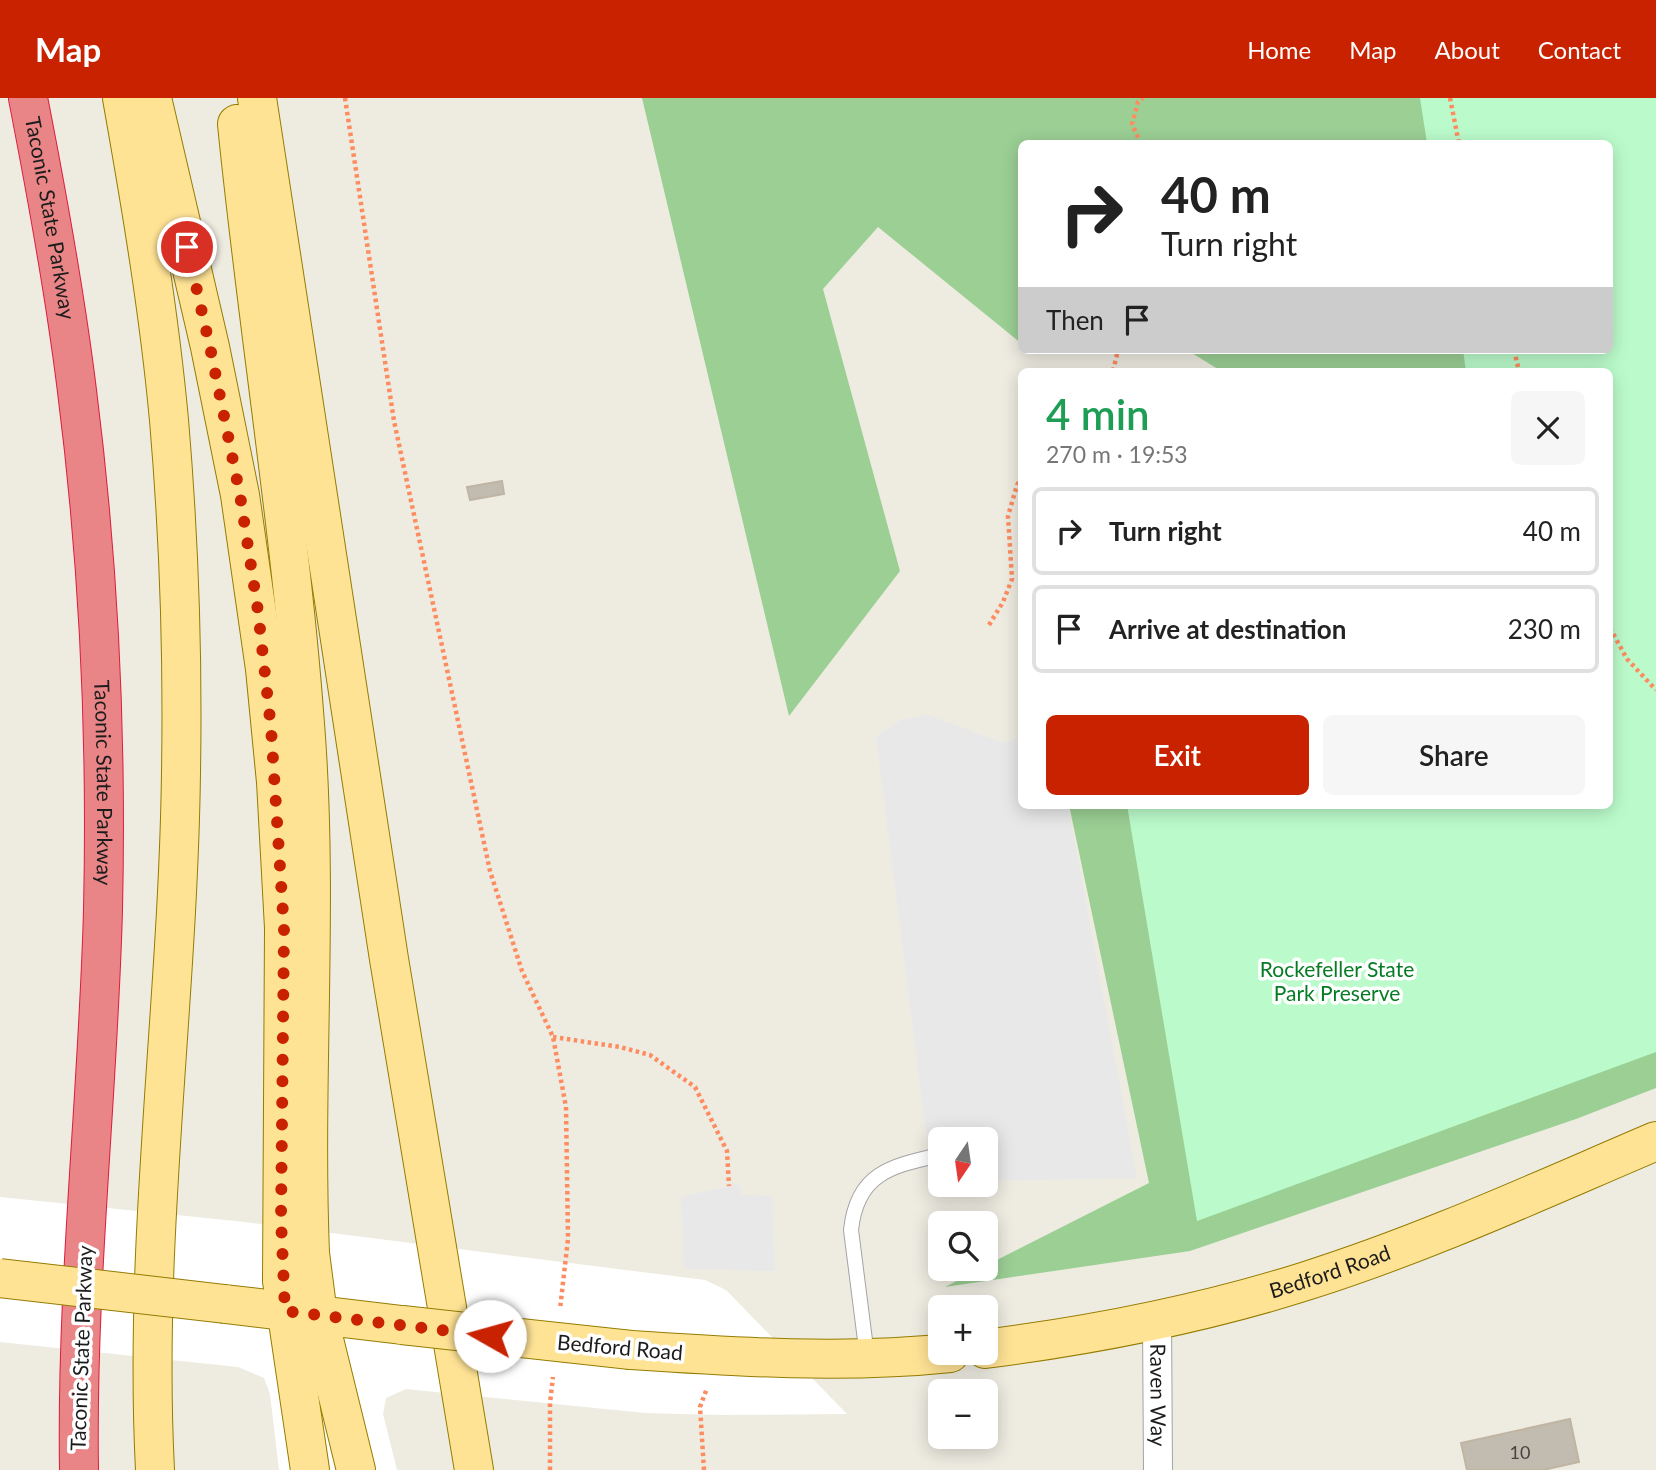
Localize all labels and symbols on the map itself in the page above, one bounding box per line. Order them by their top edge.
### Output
street label: Taconic State Parkway [21,114,81,321]
pin [157,217,217,277]
street label: Taconic State Parkway [90,679,118,886]
park label: Rockefeller State Park Preserve [1260,956,1414,1005]
north arrow [928,1127,998,1197]
street label: Bedford Road [1266,1239,1393,1302]
street label: Taconic State Parkway [64,1245,97,1451]
position arrow [453,1299,527,1373]
street label: Bedford Road [556,1329,684,1364]
street label: Raven Way [1146,1343,1172,1447]
house number: 10 [1510,1441,1530,1463]

